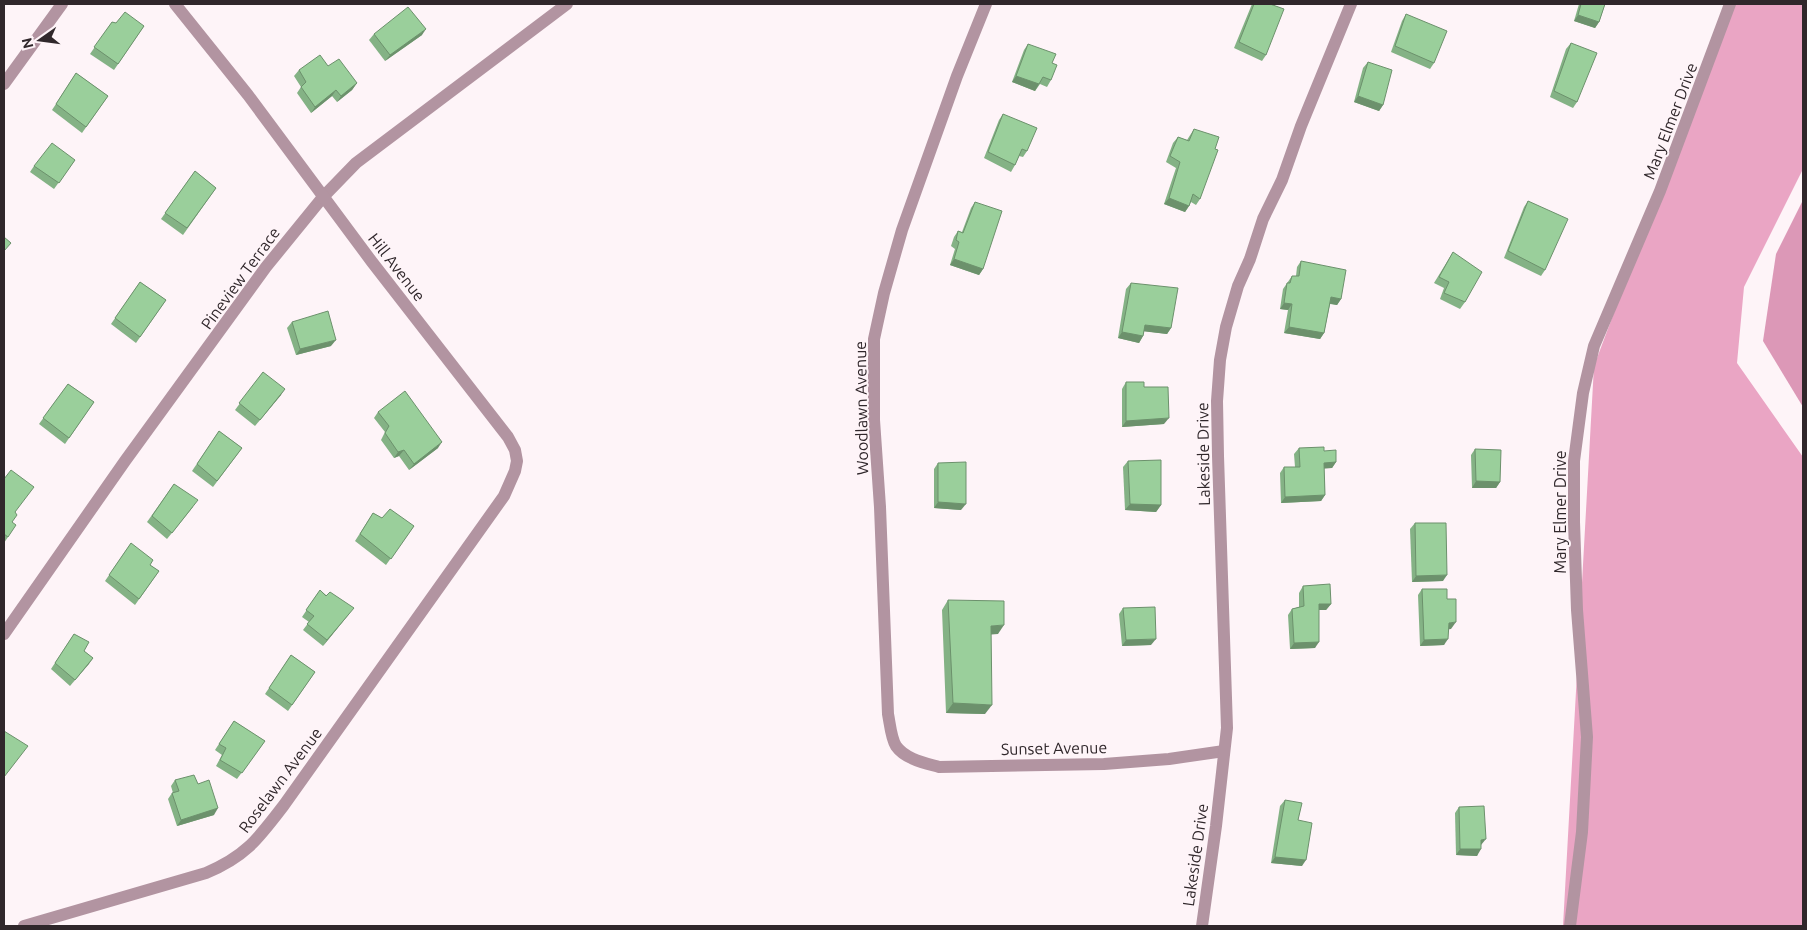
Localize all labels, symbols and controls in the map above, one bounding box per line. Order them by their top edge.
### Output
north arrow [15,15,65,65]
text: N [18,36,36,50]
street label: Mary Elmer Drive [1640,60,1700,182]
street label: Pineview Terrace [197,224,283,332]
street label: Hill Avenue [365,230,429,304]
street label: Woodlawn Avenue [851,341,871,475]
street label: Lakeside Drive [1193,402,1213,506]
street label: Mary Elmer Drive [1551,450,1569,574]
street label: Roselawn Avenue [235,724,325,836]
street label: Sunset Avenue [1001,738,1107,758]
street label: Lakeside Drive [1179,802,1211,908]

